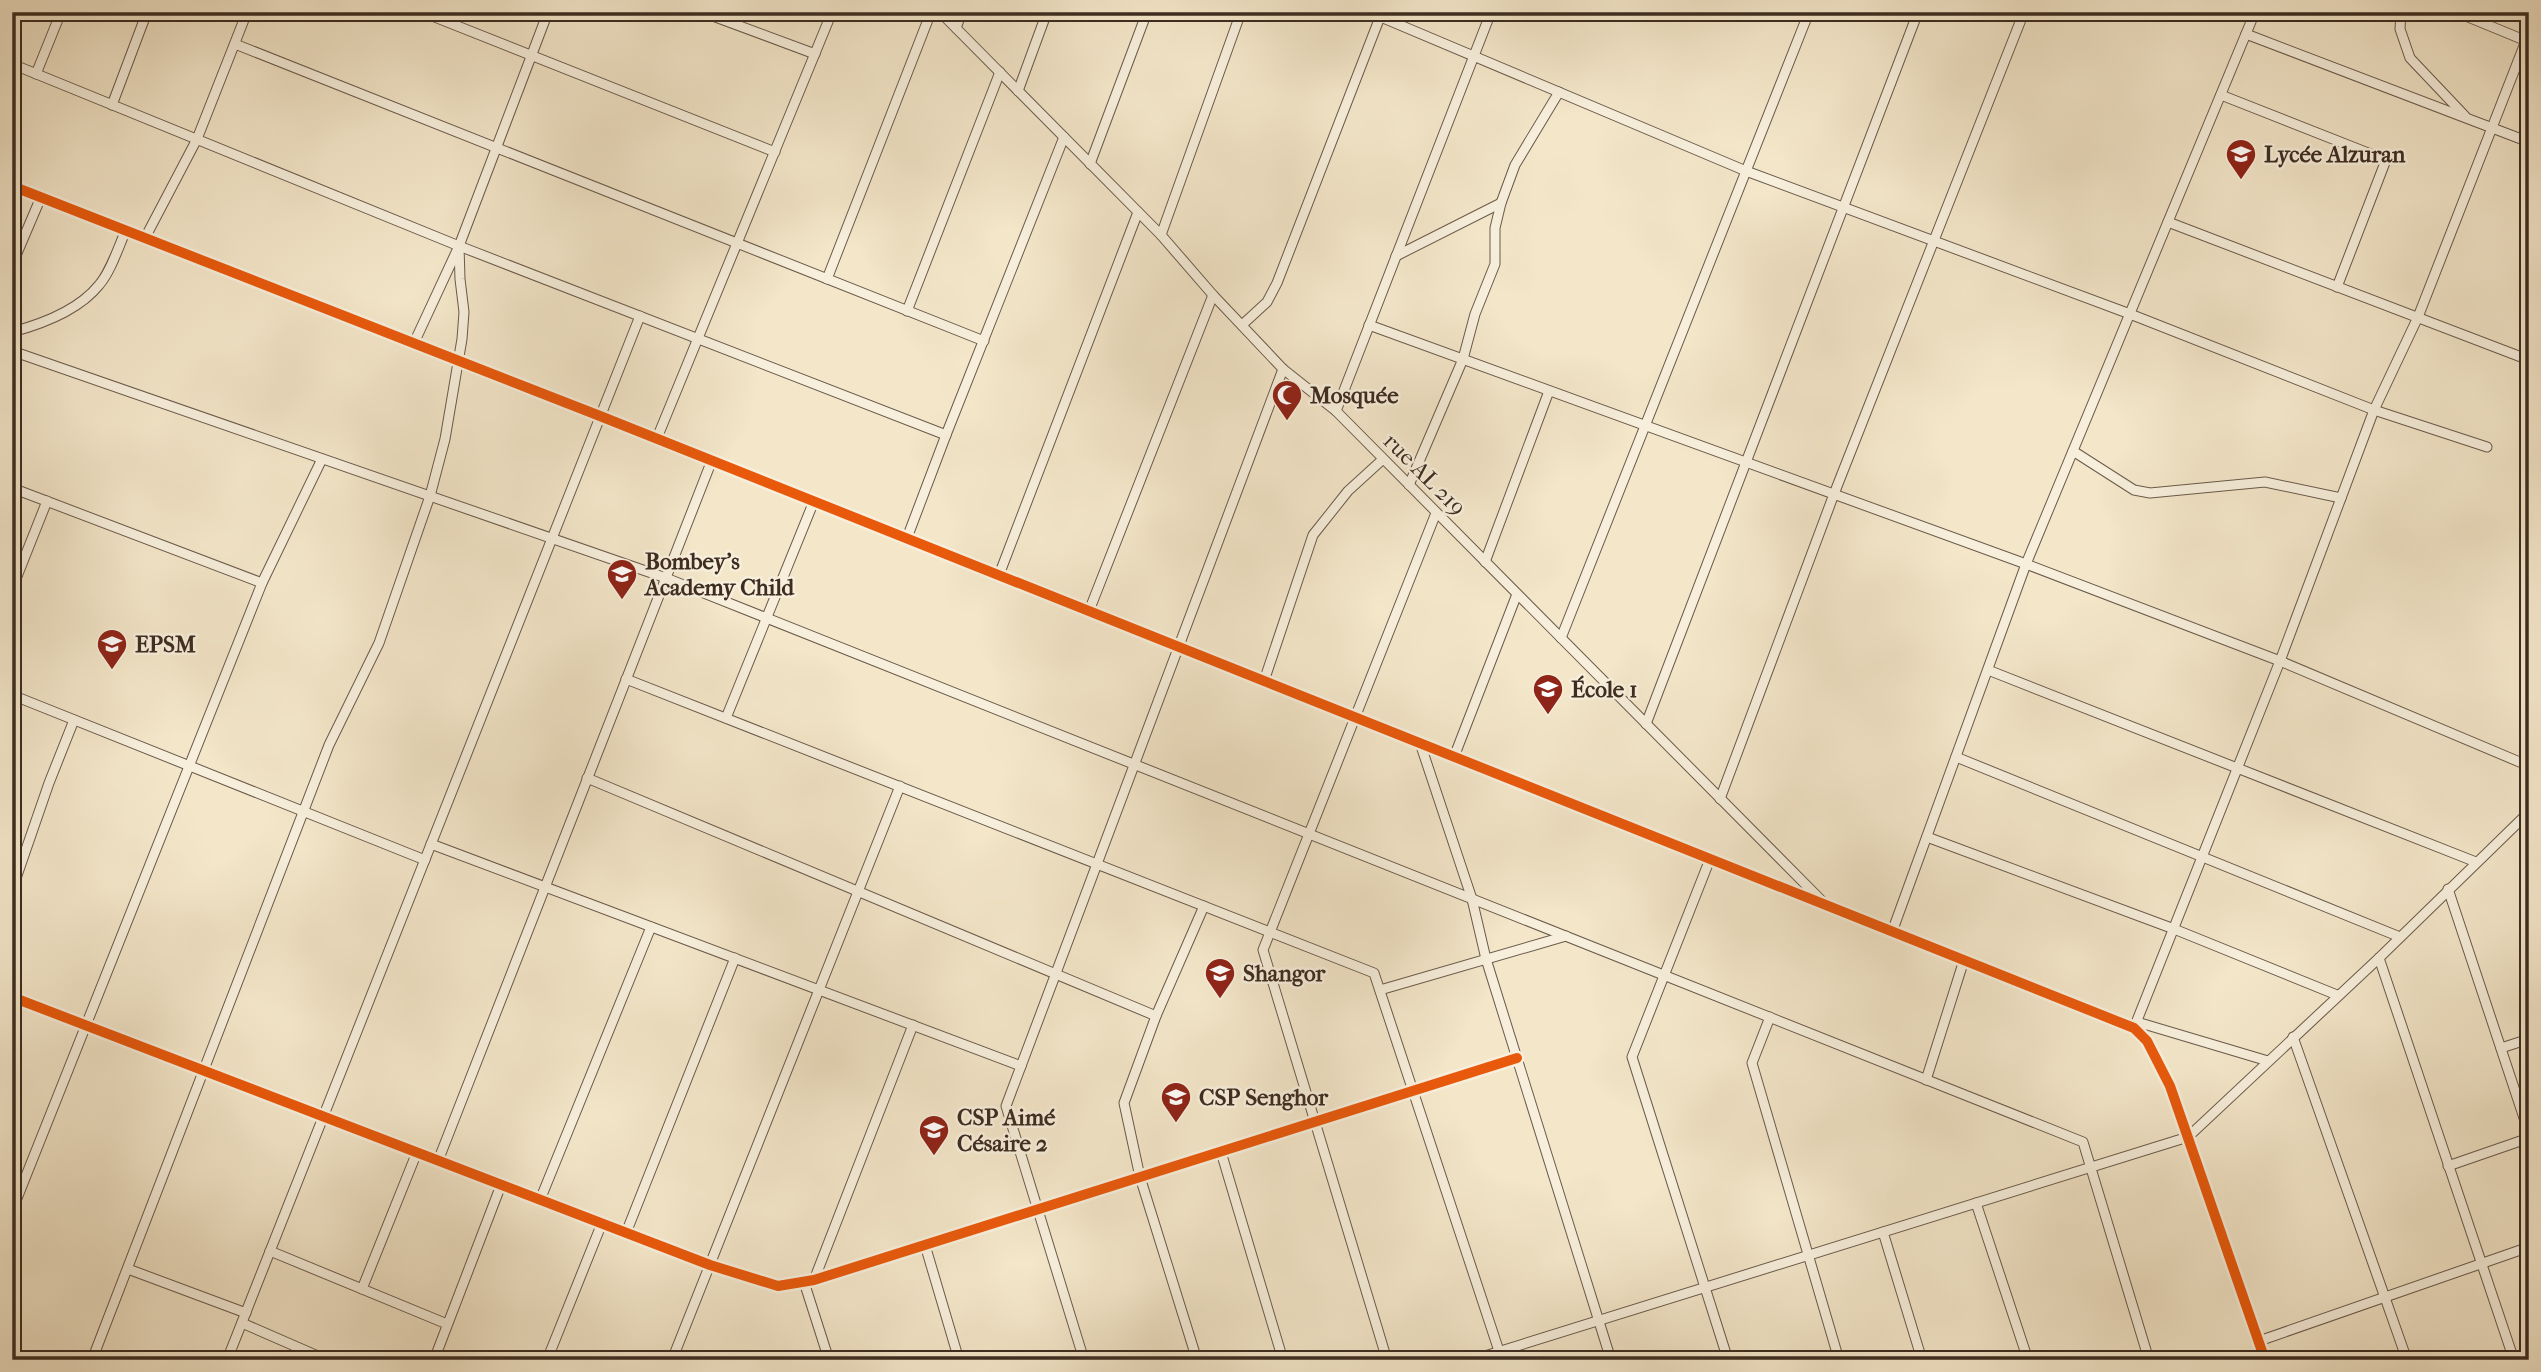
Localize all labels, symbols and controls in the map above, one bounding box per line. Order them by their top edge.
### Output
school or university icon: Lycée Alzuran [2224,137,2258,181]
place label: Lycée Alzuran [2264,141,2406,168]
mosque icon: Mosquée [1270,378,1304,422]
place label: Mosquée [1310,382,1399,409]
street label: rue AL 219 [1378,428,1471,521]
place label: Bombey's Academy Child [643,548,796,601]
school or university icon: Bombey's Academy Child [605,557,639,601]
school or university icon: EPSM [95,627,129,671]
place label: EPSM [135,631,196,658]
school or university icon: École 1 [1531,672,1565,716]
place label: École 1 [1571,675,1637,703]
school or university icon: Shangor [1203,956,1237,1000]
place label: Shangor [1243,960,1327,987]
school or university icon: CSP Senghor [1159,1080,1193,1124]
place label: CSP Senghor [1199,1084,1329,1111]
place label: CSP Aimé Césaire 2 [957,1104,1056,1157]
school or university icon: CSP Aimé Césaire 2 [917,1113,951,1157]

